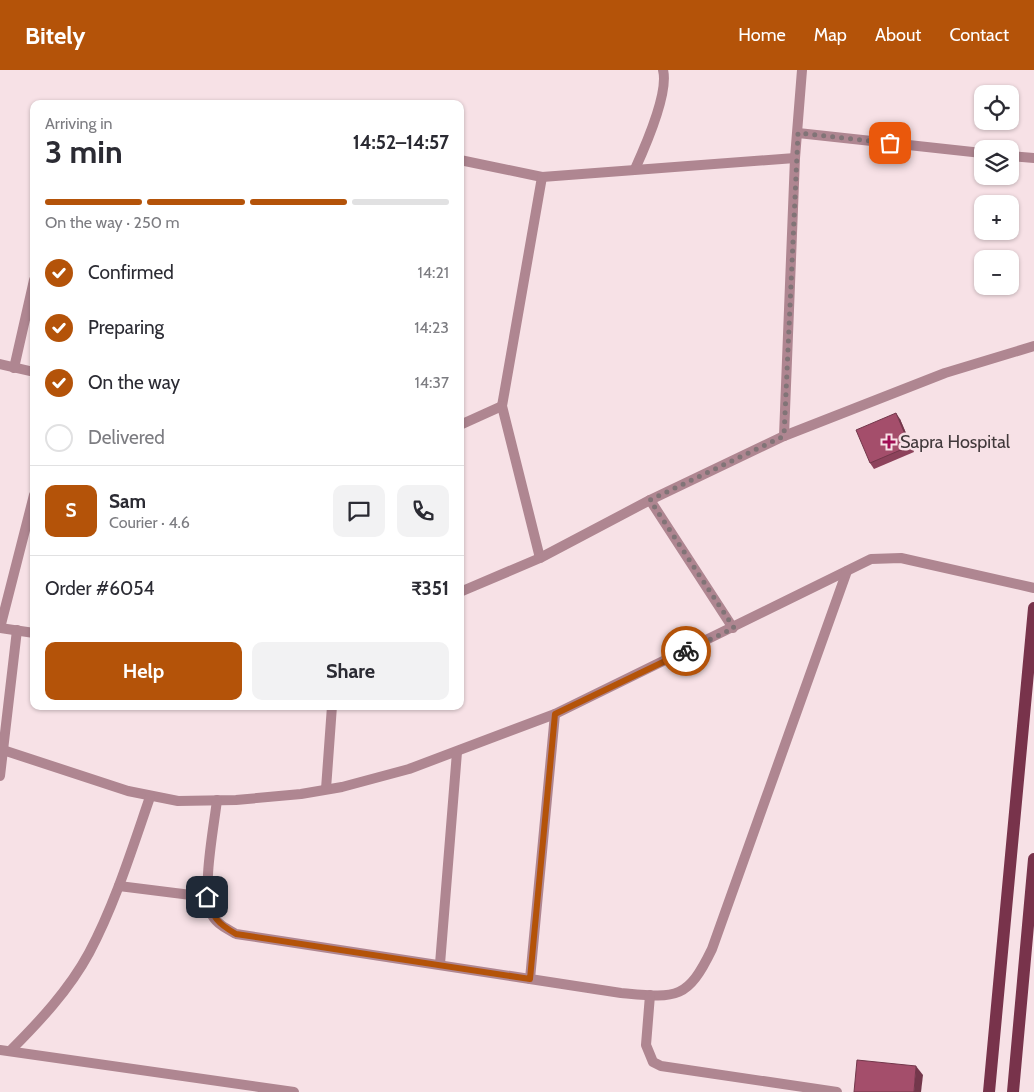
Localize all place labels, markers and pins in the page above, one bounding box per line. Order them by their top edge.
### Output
pin [869,122,911,164]
place label: Sapra Hospital [900,431,1011,453]
marker: Sapra Hospital [882,435,896,449]
pin [186,876,228,918]

